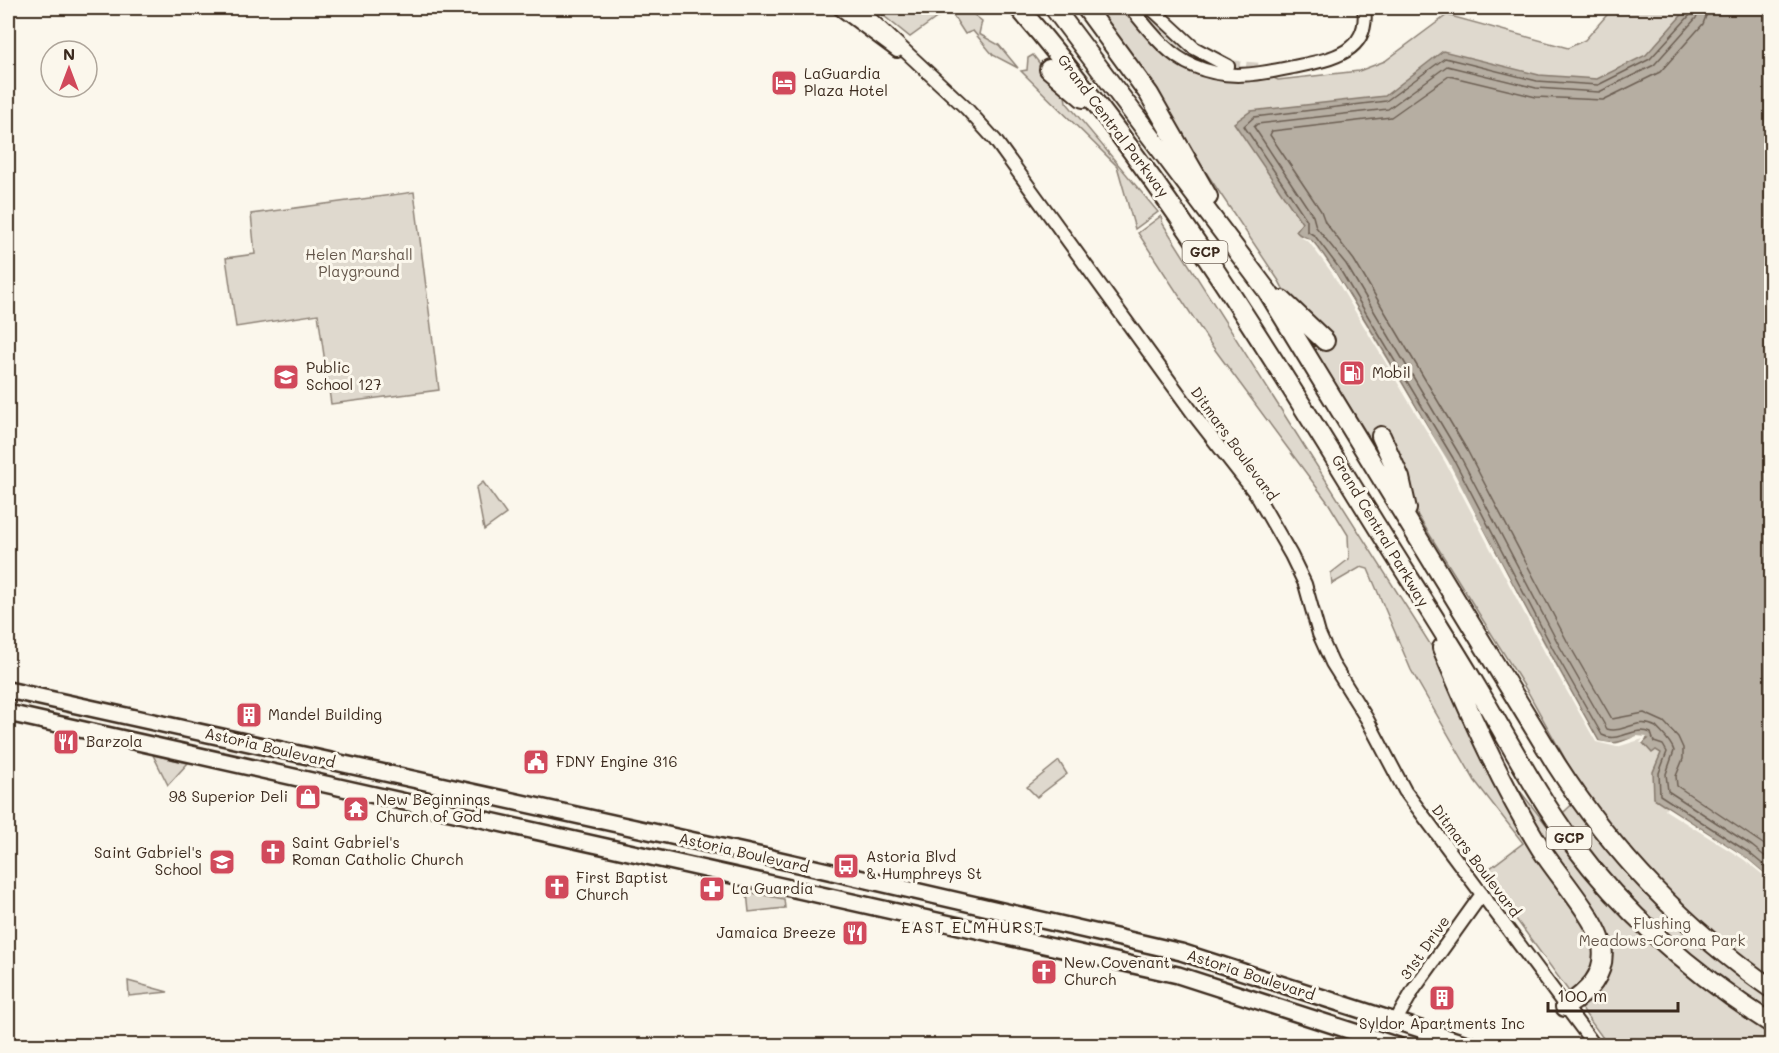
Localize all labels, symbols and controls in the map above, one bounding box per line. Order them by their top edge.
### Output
north arrow [39,39,99,99]
text: N [63,43,75,64]
street label: Grand Central Parkway [1054,50,1174,201]
place label: LaGuardia Plaza Hotel [804,63,888,100]
hotel icon: LaGuardia Plaza Hotel [769,68,799,98]
road number: GCP [1182,241,1228,263]
park label: Helen Marshall Playground [305,244,413,281]
place label: Public School 127 [306,357,381,394]
fuel station icon: Mobil [1337,358,1367,388]
school or university icon: Public School 127 [271,362,301,392]
place label: Mobil [1372,362,1411,382]
street label: Ditmars Boulevard [1187,382,1283,504]
street label: Grand Central Parkway [1328,451,1434,610]
building icon: Mandel Building [234,700,264,730]
place label: Mandel Building [268,704,382,724]
street label: Astoria Boulevard [203,722,337,772]
restaurant icon: Barzola [51,727,81,757]
place label: Barzola [86,731,143,751]
public building icon: FDNY Engine 316 [521,747,551,777]
place label: FDNY Engine 316 [556,751,678,771]
shop icon: 98 Superior Deli [293,782,323,812]
place label: 98 Superior Deli [169,786,288,806]
place label: New Beginnings Church of God [376,789,490,826]
temple icon: New Beginnings Church of God [341,794,371,824]
street label: Ditmars Boulevard [1428,800,1526,921]
street label: Astoria Boulevard [677,827,811,877]
road number: GCP [1546,827,1592,849]
place label: Saint Gabriel's Roman Catholic Church [292,832,463,869]
church icon: Saint Gabriel's Roman Catholic Church [258,837,288,867]
place label: Saint Gabriel's School [94,842,202,879]
place label: Astoria Blvd & Humphreys St [866,846,982,883]
school or university icon: Saint Gabriel's School [207,847,237,877]
bus stop icon: Astoria Blvd & Humphreys St [831,851,861,881]
place label: First Baptist Church [576,867,668,904]
church icon: First Baptist Church [542,872,572,902]
pharmacy icon: La Guardia [697,874,727,904]
place label: La Guardia [732,878,814,898]
street label: 31st Drive [1395,911,1454,983]
park label: Flushing Meadows-Corona Park [1579,913,1745,950]
district label: EAST ELMHURST [901,916,1045,937]
restaurant icon: Jamaica Breeze [840,918,870,948]
place label: Jamaica Breeze [717,922,836,942]
street label: Astoria Boulevard [1185,944,1318,1004]
place label: New Covenant Church [1064,952,1170,989]
church icon: New Covenant Church [1029,957,1059,987]
scale bar [1548,975,1678,1013]
building icon: Syldor Apartments Inc [1427,983,1457,1013]
text: 100 m [1557,983,1607,1007]
place label: Syldor Apartments Inc [1359,1013,1525,1033]

